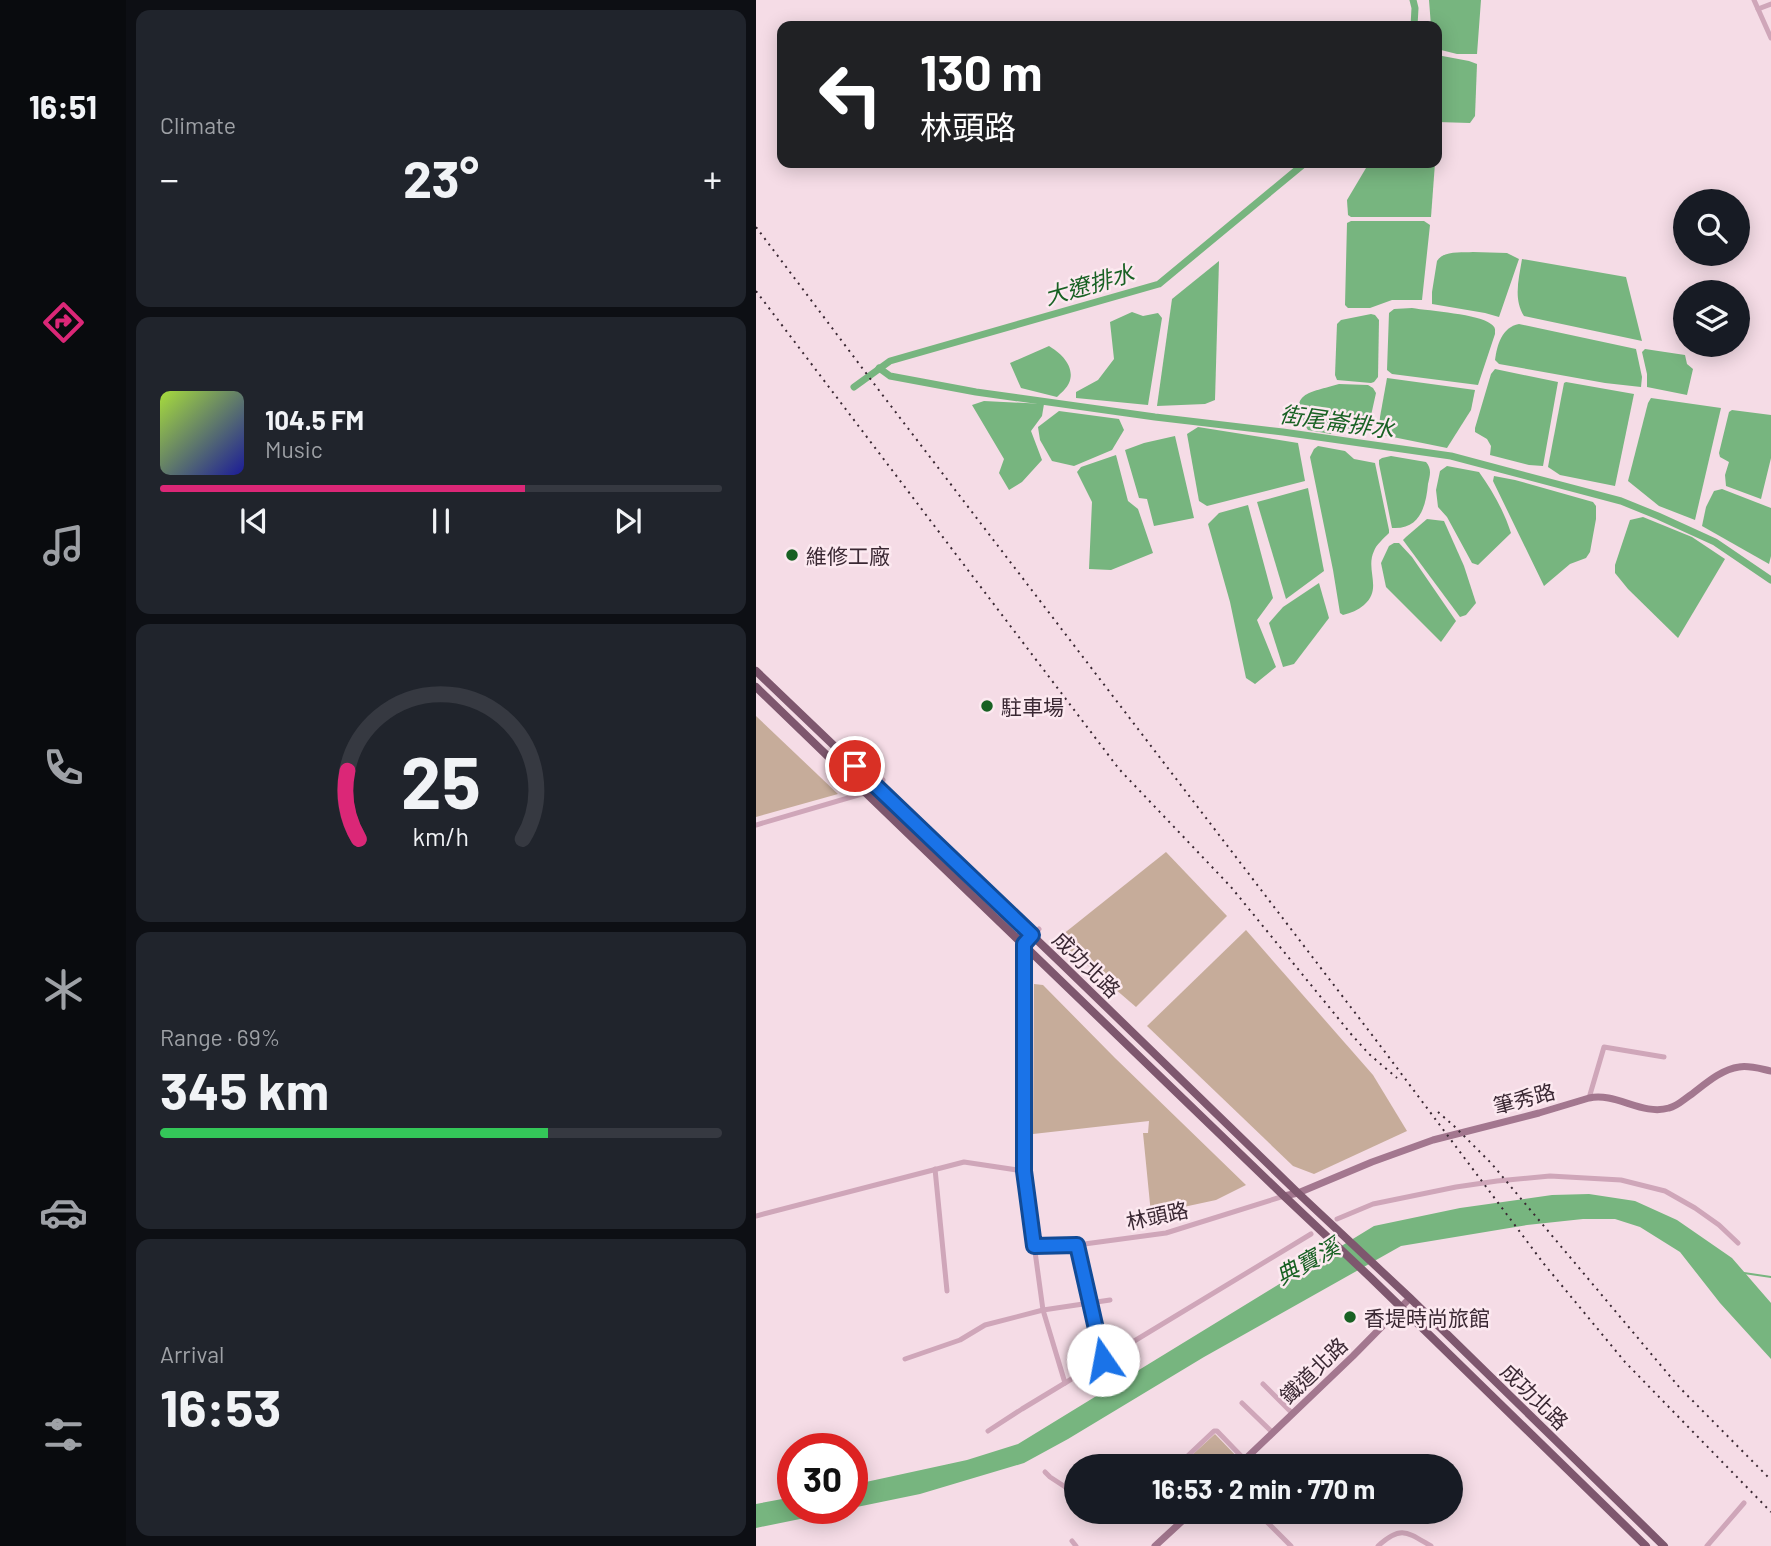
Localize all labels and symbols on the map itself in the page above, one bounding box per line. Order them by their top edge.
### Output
water label: 大遼排水 [1041,258,1138,310]
water label: 街尾崙排水 [1278,399,1397,443]
place label: 維修工廠 [806,543,890,568]
marker: 維修工廠 [784,547,800,563]
place label: 駐車場 [1001,694,1064,719]
marker: 駐車場 [979,698,995,714]
pin [825,736,885,796]
street label: 成功北路 [1048,926,1126,1002]
street label: 筆秀路 [1490,1078,1558,1118]
street label: 林頭路 [1124,1196,1190,1234]
water label: 典寶溪 [1270,1231,1347,1290]
place label: 香堤時尚旅館 [1364,1305,1490,1330]
marker: 香堤時尚旅館 [1342,1309,1358,1325]
position arrow [1066,1323,1140,1397]
street label: 鐵道北路 [1274,1332,1352,1408]
street label: 成功北路 [1496,1358,1574,1434]
speed limit sign: 30 [777,1433,868,1524]

